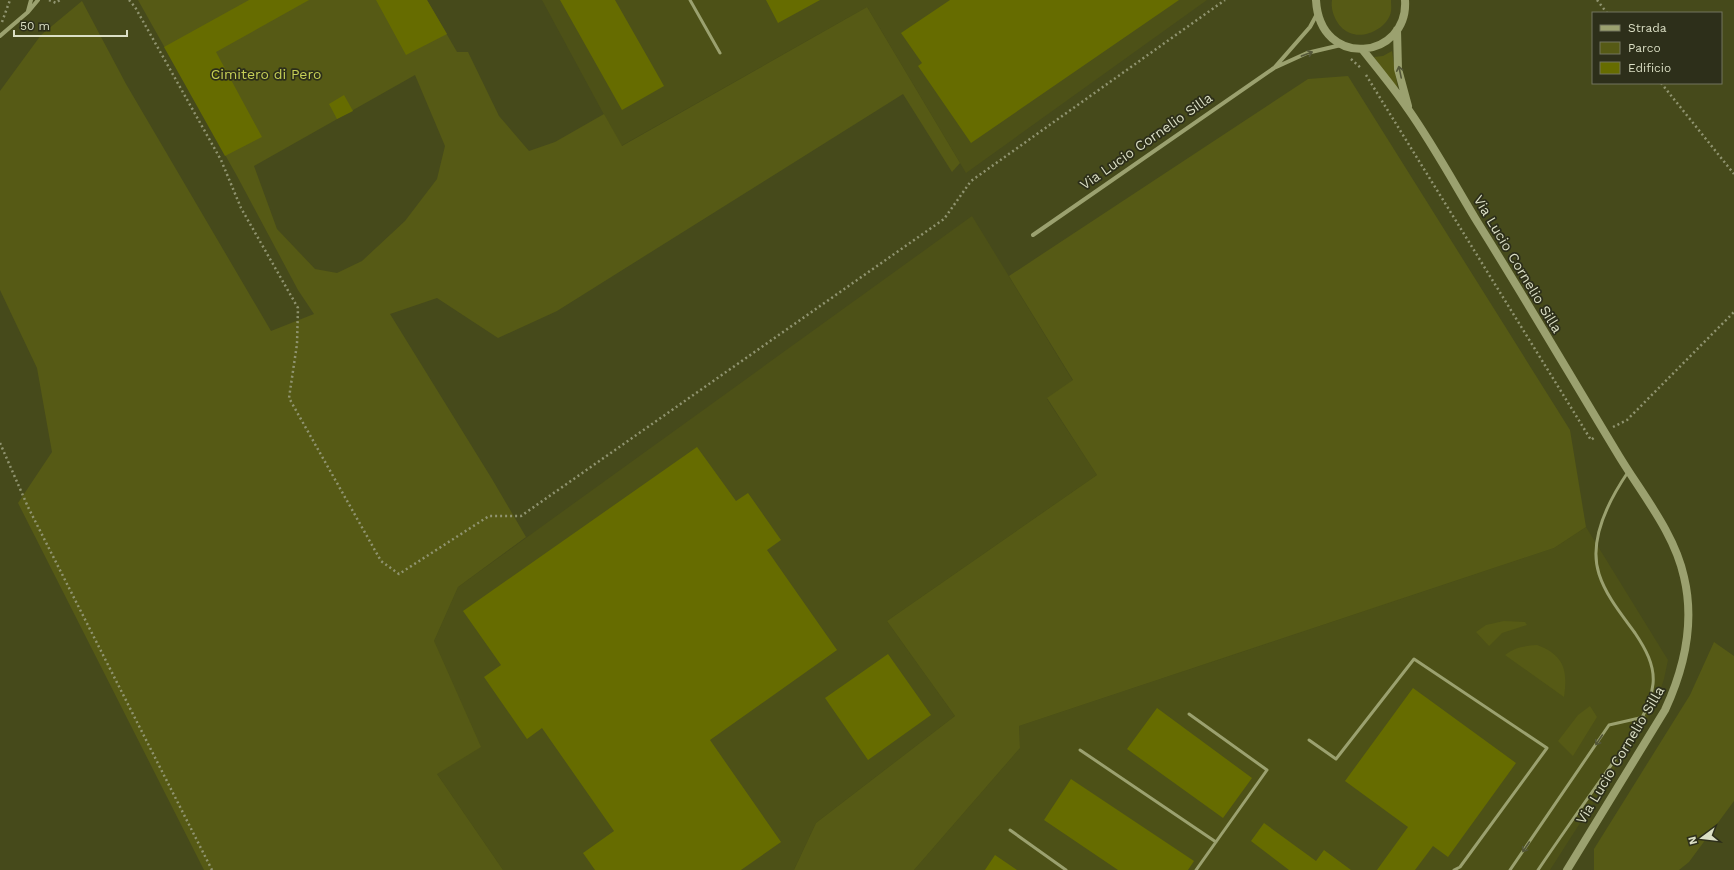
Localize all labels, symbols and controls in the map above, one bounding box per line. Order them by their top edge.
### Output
scale bar [14,12,127,38]
legend [1592,12,1722,84]
text: 50 m [20,19,50,33]
text: Strada [1628,21,1667,35]
text: Parco [1628,41,1661,55]
one-way arrow [1300,50,1313,57]
text: Edificio [1628,61,1671,75]
park label: Cimitero di Pero [211,66,321,82]
one-way arrow [1395,66,1403,79]
street label: Via Lucio Cornelio Silla [1077,89,1215,193]
street label: Via Lucio Cornelio Silla [1471,192,1565,336]
street label: Via Lucio Cornelio Silla [1573,683,1667,827]
one-way arrow [1595,734,1603,745]
north arrow [1682,818,1722,858]
text: N [1685,835,1700,846]
one-way arrow [1522,841,1530,852]

